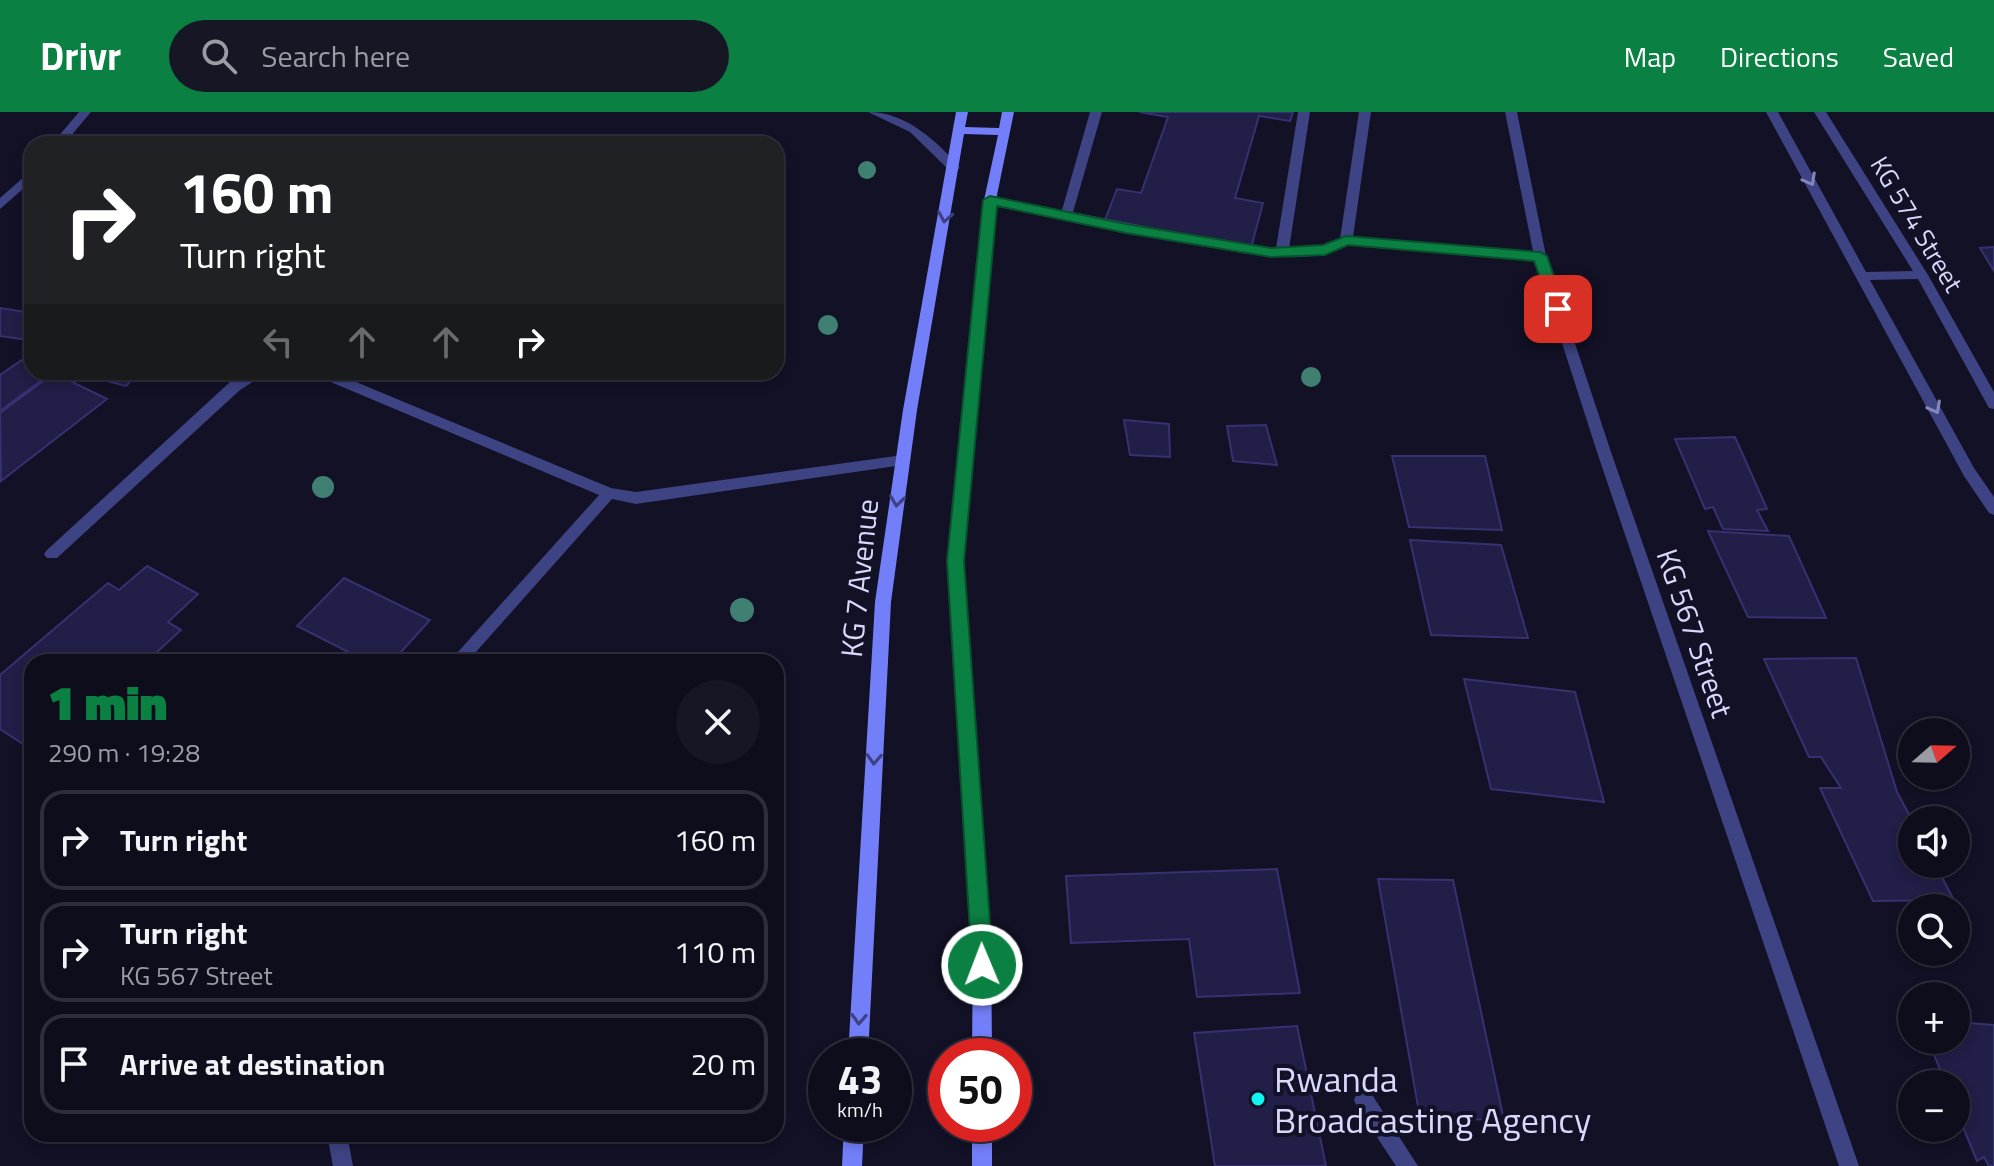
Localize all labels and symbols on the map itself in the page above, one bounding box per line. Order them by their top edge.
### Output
street label: KG 574 Street [1861,149,1973,299]
one-way arrow [1800,171,1816,186]
one-way arrow [937,210,954,223]
pin [1524,275,1592,343]
one-way arrow [1926,399,1941,414]
one-way arrow [889,494,906,508]
street label: KG 7 Avenue [828,497,890,659]
street label: KG 567 Street [1645,542,1746,724]
north arrow [1898,718,1970,790]
one-way arrow [865,753,882,766]
position arrow [940,923,1024,1007]
one-way arrow [851,1013,868,1026]
speed limit sign: 50 [928,1038,1032,1142]
place label: Rwanda Broadcasting Agency [1274,1051,1591,1147]
marker: Rwanda Broadcasting Agency [1249,1090,1267,1108]

